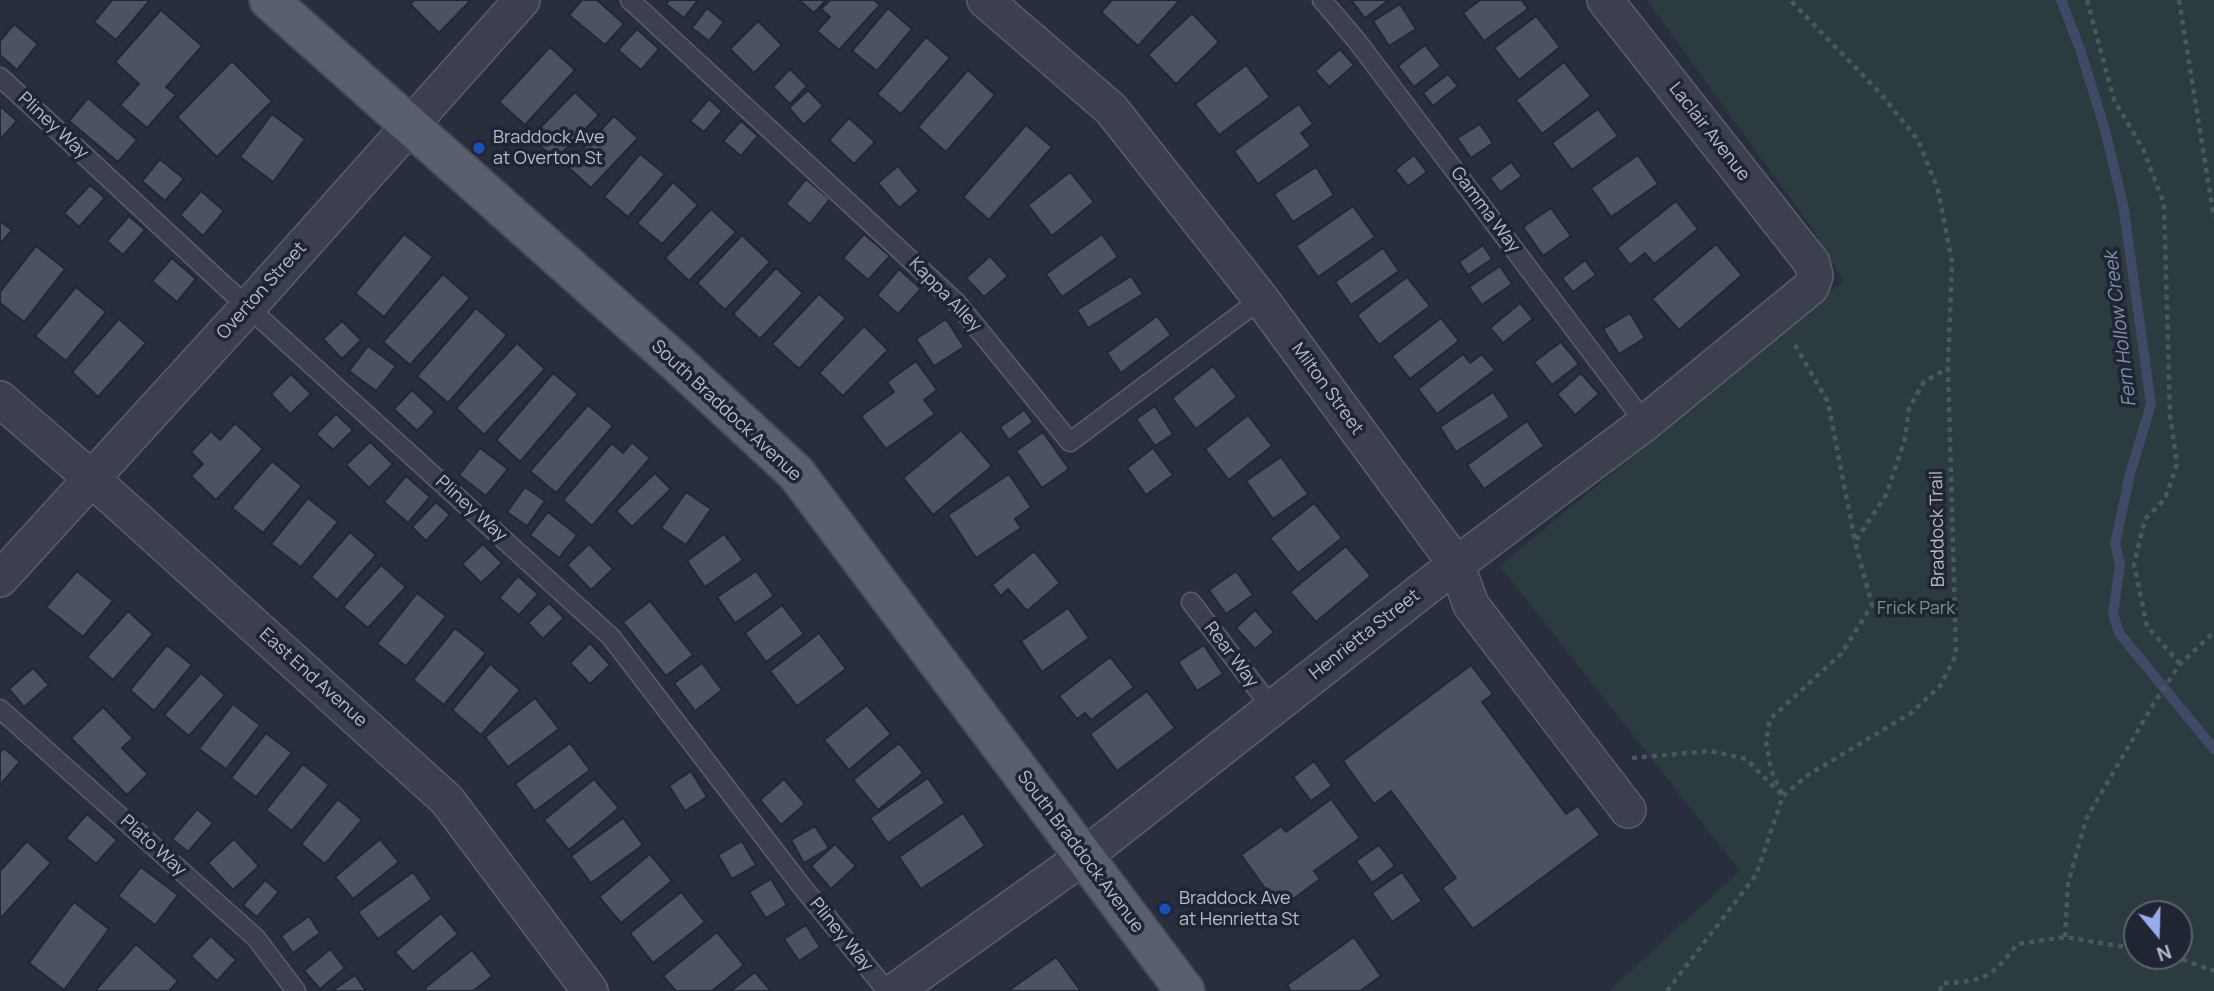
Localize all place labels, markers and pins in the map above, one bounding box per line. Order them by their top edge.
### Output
place label: Braddock Ave at Overton St [493,127,605,170]
marker: Braddock Ave at Overton St [471,140,487,156]
place label: Braddock Ave at Henrietta St [1179,888,1300,930]
marker: Braddock Ave at Henrietta St [1157,901,1173,917]

